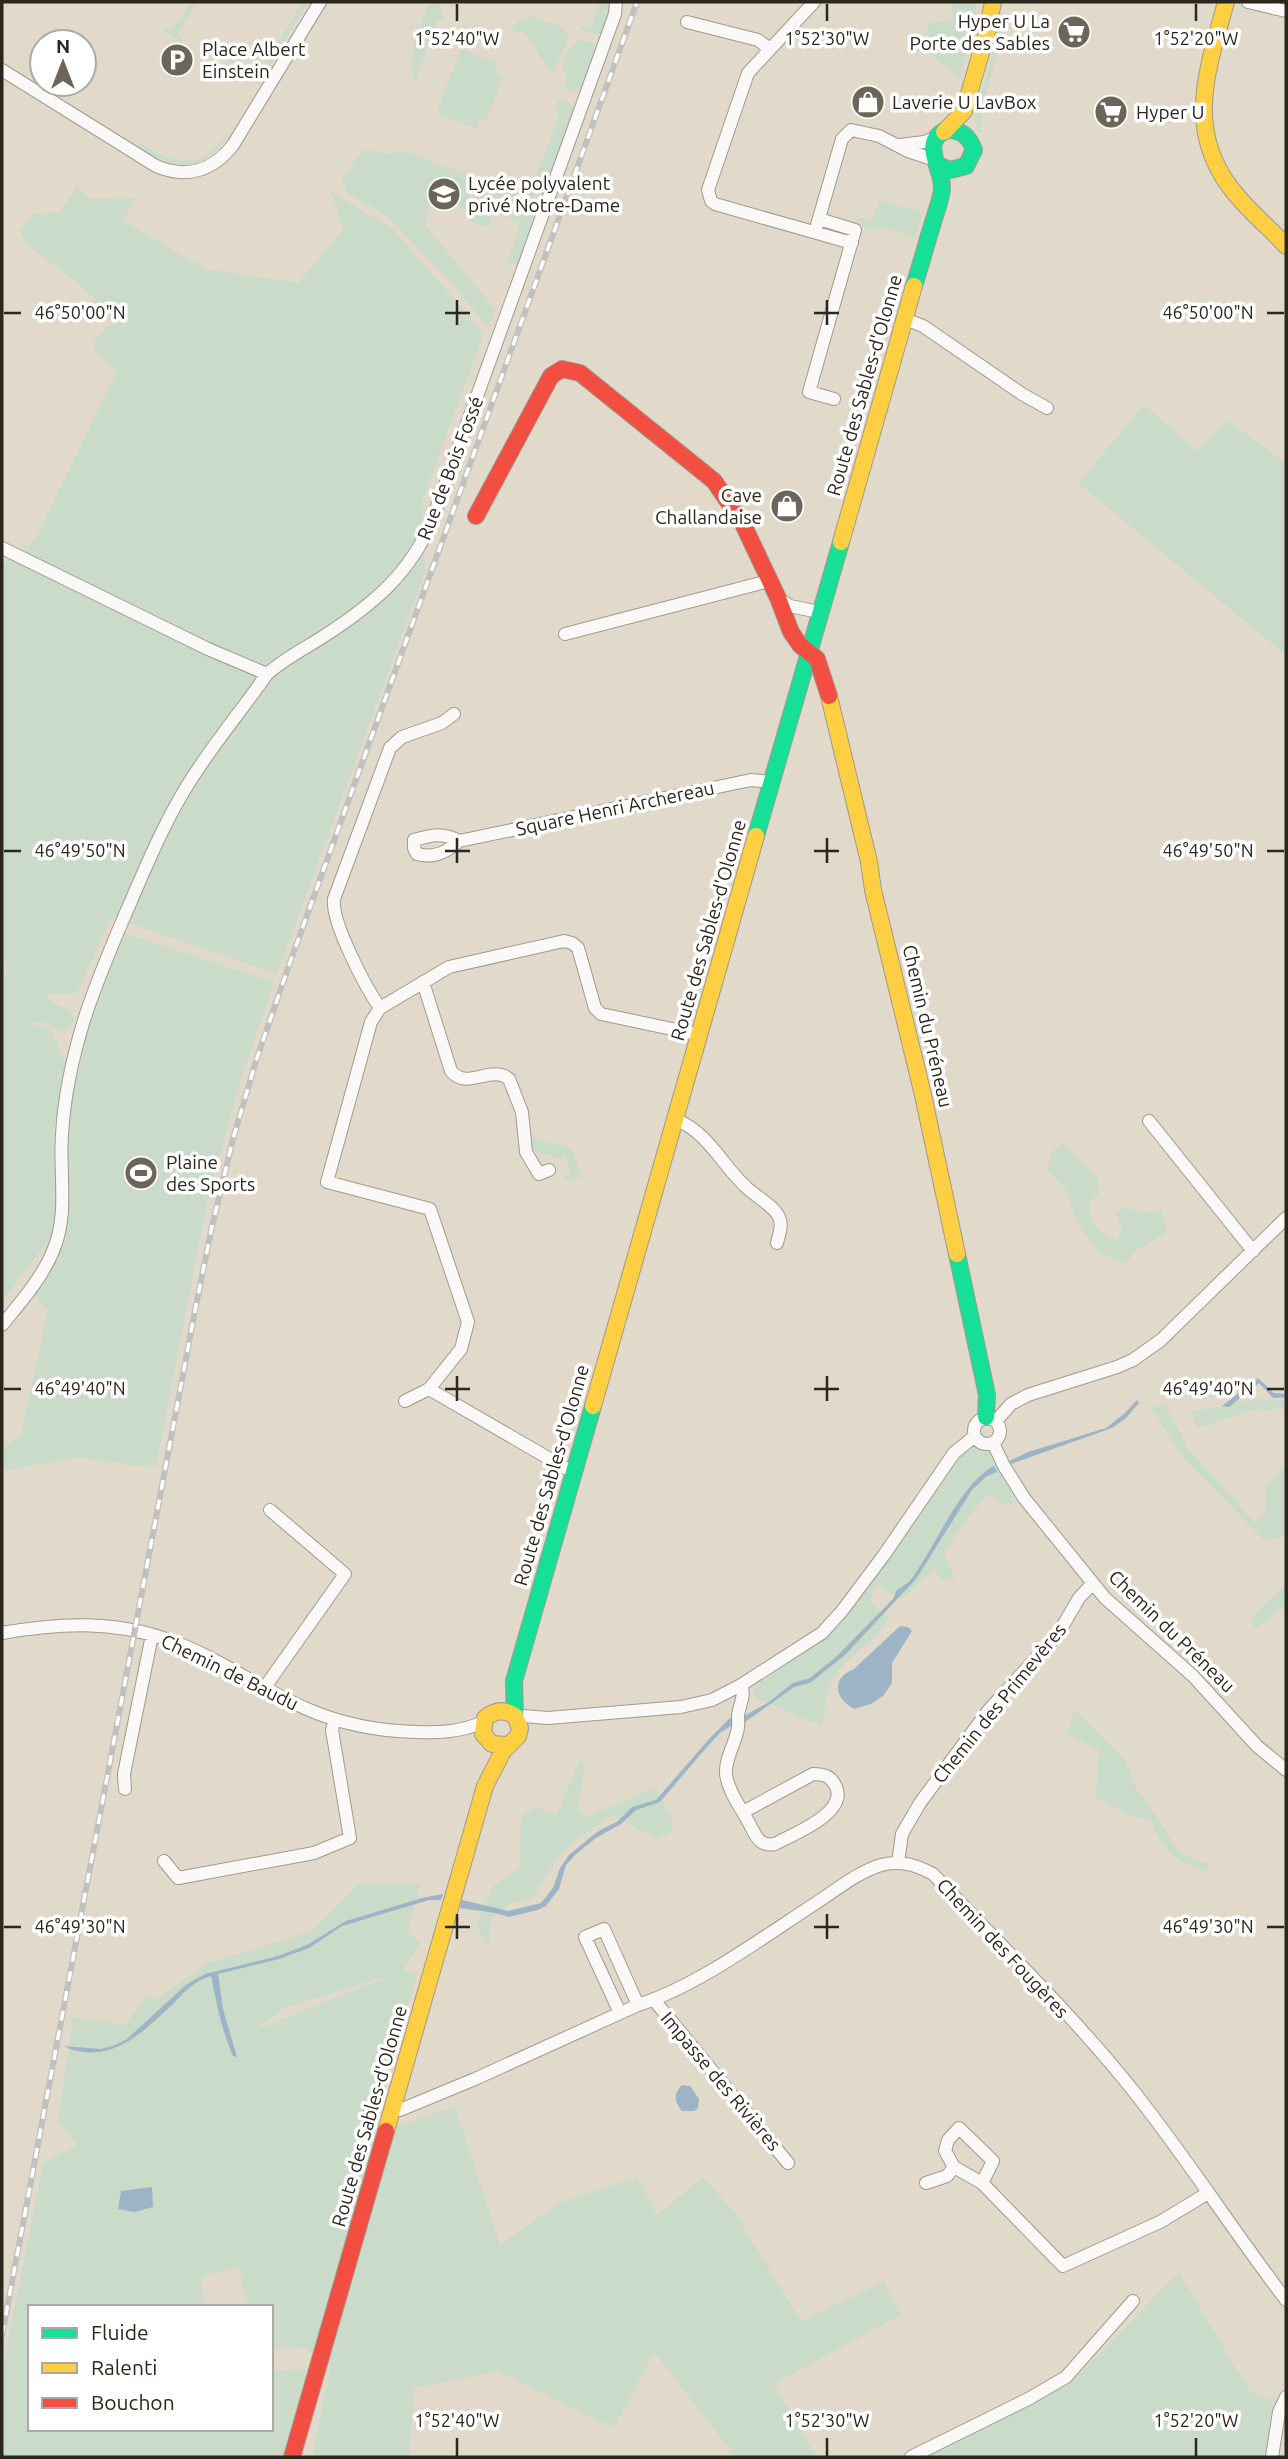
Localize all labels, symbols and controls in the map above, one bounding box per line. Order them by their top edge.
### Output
place label: Hyper U La Porte des Sables [909,10,1050,54]
supermarket icon: Hyper U La Porte des Sables [1055,13,1093,51]
north arrow [28,28,98,98]
text: 1°52'40"W [415,28,500,48]
text: 1°52'30"W [785,28,870,48]
text: 1°52'20"W [1154,28,1239,48]
text: N [56,35,70,57]
place label: Place Albert Einstein [202,38,306,82]
parking icon: Place Albert Einstein [158,41,196,79]
shop icon: Laverie U LavBox [849,83,887,121]
place label: Laverie U LavBox [892,91,1037,113]
supermarket icon: Hyper U [1092,93,1130,131]
place label: Hyper U [1136,101,1205,123]
place label: Lycée polyvalent privé Notre-Dame [468,172,620,216]
school or university icon: Lycée polyvalent privé Notre-Dame [425,175,463,213]
street label: Route des Sables-d'Olonne [822,272,906,498]
text: 46°50'00"N [34,302,126,322]
text: 46°50'00"N [1162,302,1254,322]
street label: Rue de Bois Fossé [413,393,487,543]
place label: Cave Challandaise [655,484,762,528]
shop icon: Cave Challandaise [768,487,806,525]
street label: Square Henri Archereau [514,776,716,840]
street label: Route des Sables-d'Olonne [666,817,750,1043]
text: 46°49'50"N [34,840,126,860]
text: 46°49'50"N [1162,840,1254,860]
street label: Chemin du Préneau [899,942,957,1110]
place label: Plaine des Sports [166,1151,255,1195]
sports icon: Plaine des Sports [122,1154,160,1192]
street label: Route des Sables-d'Olonne [509,1362,593,1588]
text: 46°49'40"N [34,1378,126,1398]
text: 46°49'40"N [1162,1378,1254,1398]
street label: Chemin du Préneau [1104,1565,1240,1697]
street label: Chemin des Primevères [928,1619,1070,1787]
street label: Chemin de Baudu [158,1629,302,1715]
street label: Chemin des Fougères [933,1874,1073,2022]
text: 46°49'30"N [34,1916,126,1936]
text: 46°49'30"N [1162,1916,1254,1936]
street label: Route des Sables-d'Olonne [327,2003,411,2229]
street label: Impasse des Rivières [657,2007,785,2155]
legend [28,2305,273,2431]
text: Fluide [91,2320,149,2344]
text: Ralenti [91,2355,157,2379]
text: Bouchon [91,2390,175,2414]
text: 1°52'40"W [415,2410,500,2430]
text: 1°52'30"W [785,2410,870,2430]
text: 1°52'20"W [1154,2410,1239,2430]

